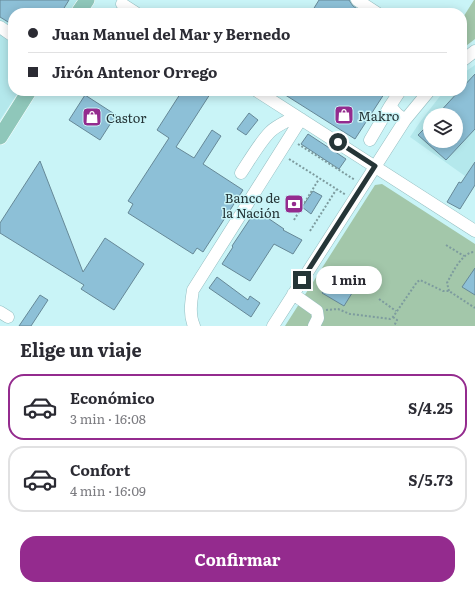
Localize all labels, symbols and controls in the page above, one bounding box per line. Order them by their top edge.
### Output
text: Juan Manuel del Mar y Bernedo [52,22,290,45]
text: Jirón Antenor Orrego [52,60,217,83]
shop icon: Makro [333,104,355,126]
shop icon: Castor [81,106,103,128]
place label: Makro [358,106,400,125]
place label: Castor [106,108,147,127]
map controls [423,108,463,148]
button: layers [423,108,463,148]
route start [329,133,347,151]
place label: Banco de la Nación [222,188,280,222]
bank icon: Banco de la Nación [283,193,305,215]
callout: 1 min [316,266,382,294]
text: 1 min [332,270,366,289]
route end [293,271,311,289]
text: Elige un viaje [20,336,142,363]
text: Económico [70,386,155,409]
icon: car [22,389,58,425]
text: S/4.25 [408,396,453,419]
text: 3 min · 16:08 [70,409,146,428]
text: Confort [70,458,130,481]
icon: car [22,461,58,497]
text: S/5.73 [408,468,453,491]
text: 4 min · 16:09 [70,481,146,500]
button: Confirmar [20,536,455,582]

